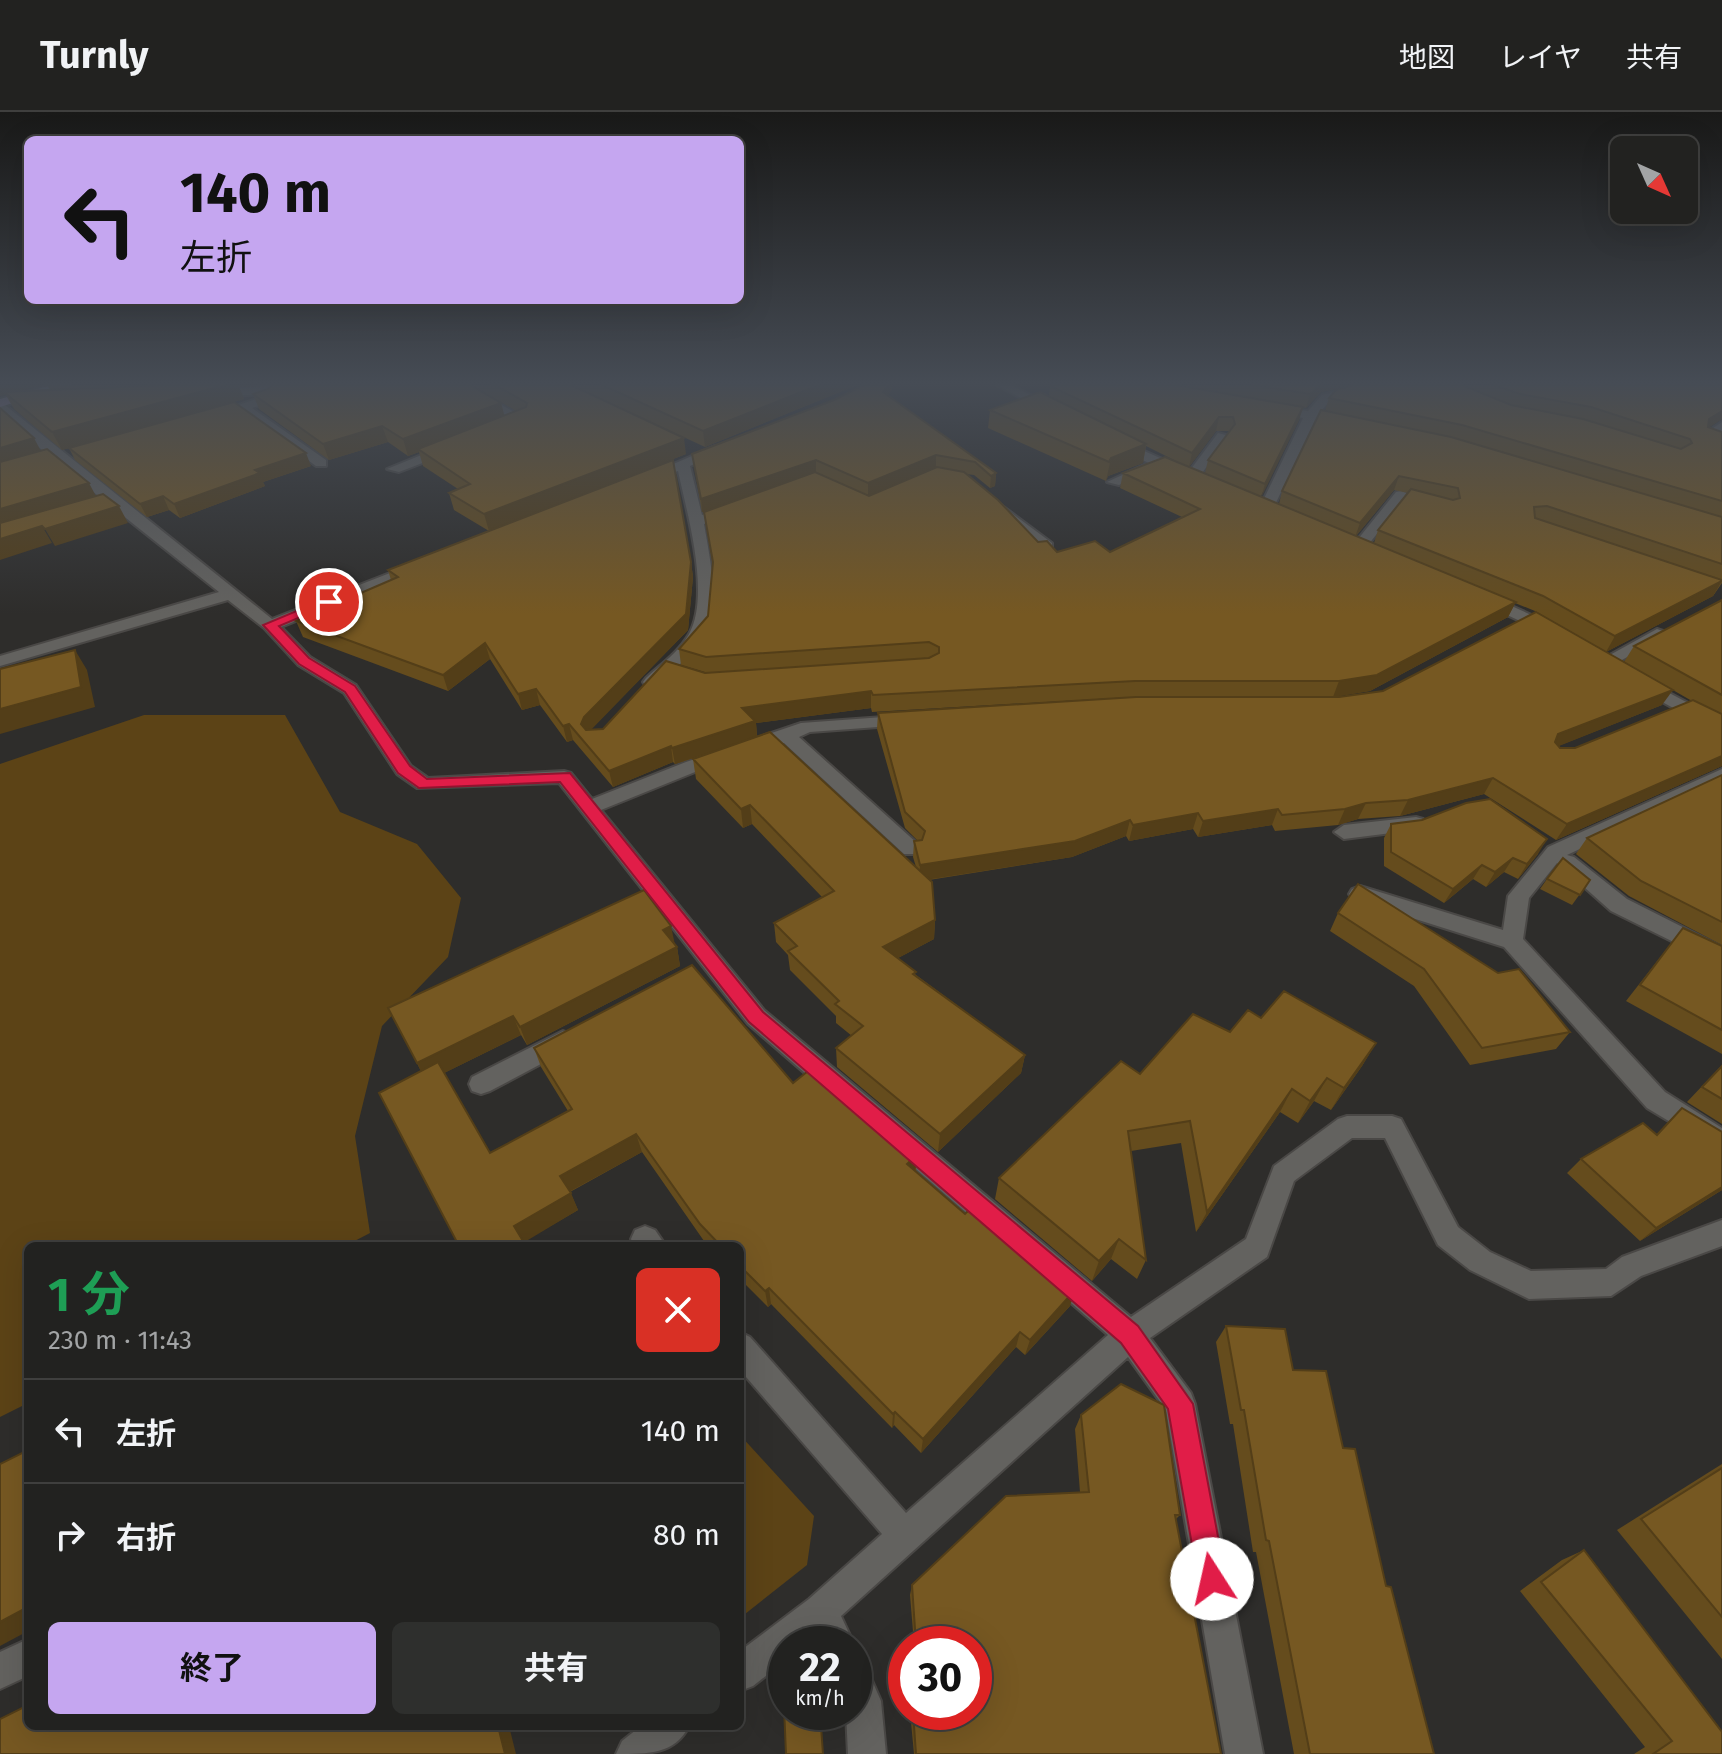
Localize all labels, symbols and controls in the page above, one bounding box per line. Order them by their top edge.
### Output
text: Turnly [40,32,149,78]
text: 地図 [1399,41,1455,74]
text: レイヤ [1499,41,1582,74]
text: 共有 [1626,41,1682,74]
north arrow [1610,136,1698,224]
map controls [1610,136,1698,224]
text: 140 m [180,160,331,227]
icon: left [48,168,152,272]
text: 左折 [180,236,252,280]
pin [295,568,363,636]
icon: arrive [307,580,351,624]
text: 1 分 [48,1266,130,1324]
button: close [636,1268,720,1352]
text: 230 m · 11:43 [48,1325,192,1356]
icon: left [48,1409,92,1453]
text: 140 m [641,1413,720,1449]
text: 左折 [116,1416,176,1452]
icon: right [48,1513,92,1557]
text: 80 m [653,1517,720,1553]
text: 右折 [116,1520,176,1556]
position arrow [1170,1537,1254,1621]
button: 終了 [48,1622,376,1714]
button: 共有 [392,1622,720,1714]
speed limit sign: 30 [888,1626,992,1730]
text: 22 [799,1644,841,1692]
text: km/h [795,1686,845,1710]

